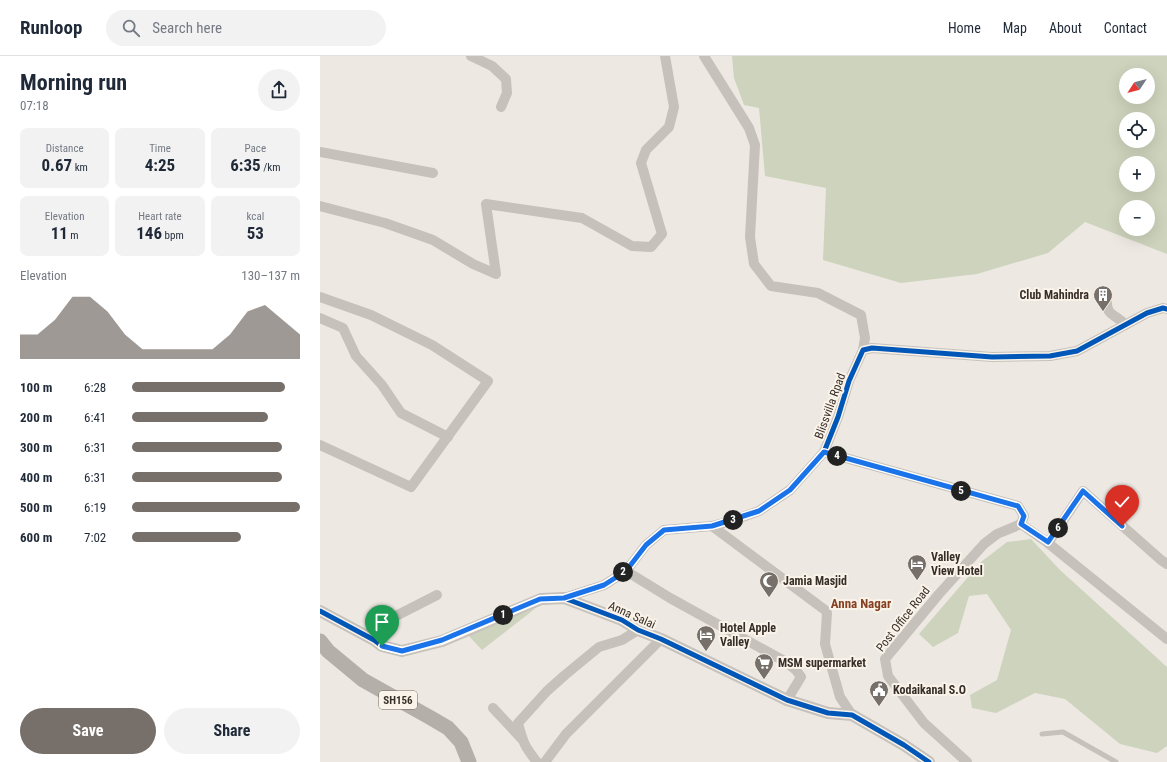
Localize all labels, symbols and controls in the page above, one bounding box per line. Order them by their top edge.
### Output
search box [106,10,386,46]
text: Runloop [20,16,82,39]
icon: search [120,17,142,39]
text: Search here [152,19,222,37]
text: Home [948,20,981,36]
text: Map [1003,20,1027,36]
text: About [1049,20,1082,36]
text: Contact [1104,20,1147,36]
north arrow [1119,68,1155,104]
map controls [1119,68,1155,236]
button: share [258,69,300,111]
text: Morning run [20,70,127,95]
text: 07:18 [20,98,49,113]
button: locate [1119,112,1155,148]
text: Distance [46,142,84,155]
text: Time [149,142,171,155]
text: Pace [245,142,266,155]
text: 0.67 [41,155,72,175]
text: 4:25 [145,155,175,175]
text: 6:35 [230,155,261,175]
button: + [1119,156,1155,192]
text: km [72,161,88,174]
text: /km [261,161,280,174]
button: − [1119,200,1155,236]
text: Elevation [45,210,84,223]
text: Heart rate [138,210,182,223]
text: kcal [246,210,264,223]
text: 11 [51,223,68,243]
text: 146 [136,223,162,243]
text: 53 [247,223,264,243]
text: m [68,229,79,242]
text: bpm [162,229,184,242]
text: Elevation [20,268,67,283]
text: 130–137 m [241,268,300,283]
building icon: Club Mahindra [1092,284,1114,312]
place label: Club Mahindra [1020,288,1089,302]
street label: Blissvilla Rpad [812,371,848,441]
text: 100 m [20,380,52,395]
text: 6:28 [84,380,106,395]
text: 200 m [20,410,52,425]
text: 6:41 [84,410,106,425]
text: 300 m [20,440,52,455]
text: 6:31 [84,440,106,455]
pin: 4 [827,446,847,466]
text: 4 [834,449,840,462]
text: 400 m [20,470,52,485]
text: 6:31 [84,470,106,485]
pin: 5 [951,481,971,501]
text: 5 [958,484,964,497]
pin [1105,485,1139,526]
icon: check [1111,491,1133,513]
text: 500 m [20,500,52,515]
text: 6:19 [84,500,106,515]
pin: 3 [723,510,743,530]
text: 3 [730,513,736,526]
pin: 6 [1048,518,1068,538]
text: 6 [1055,521,1061,534]
text: 600 m [20,530,52,545]
text: 7:02 [84,530,106,545]
place label: Valley View Hotel [931,550,983,578]
hotel icon: Valley View Hotel [906,553,928,581]
pin: 2 [613,562,633,582]
text: 2 [620,565,626,578]
mosque icon: Jamia Masjid [758,570,780,598]
place label: Jamia Masjid [783,574,847,588]
street label: Post Office Road [873,584,933,654]
district label: Anna Nagar [831,596,892,611]
street label: Anna Salai [606,598,658,632]
pin [365,605,399,646]
pin: 1 [493,605,513,625]
text: 1 [500,608,506,621]
icon: arrive [371,611,393,633]
place label: Hotel Apple Valley [720,621,776,649]
hotel icon: Hotel Apple Valley [695,624,717,652]
supermarket icon: MSM supermarket [753,652,775,680]
place label: MSM supermarket [778,656,866,670]
public building icon: Kodaikanal S.O [868,679,890,707]
place label: Kodaikanal S.O [893,683,966,697]
road number: SH156 [379,691,417,709]
button: Save [20,708,156,754]
button: Share [164,708,300,754]

